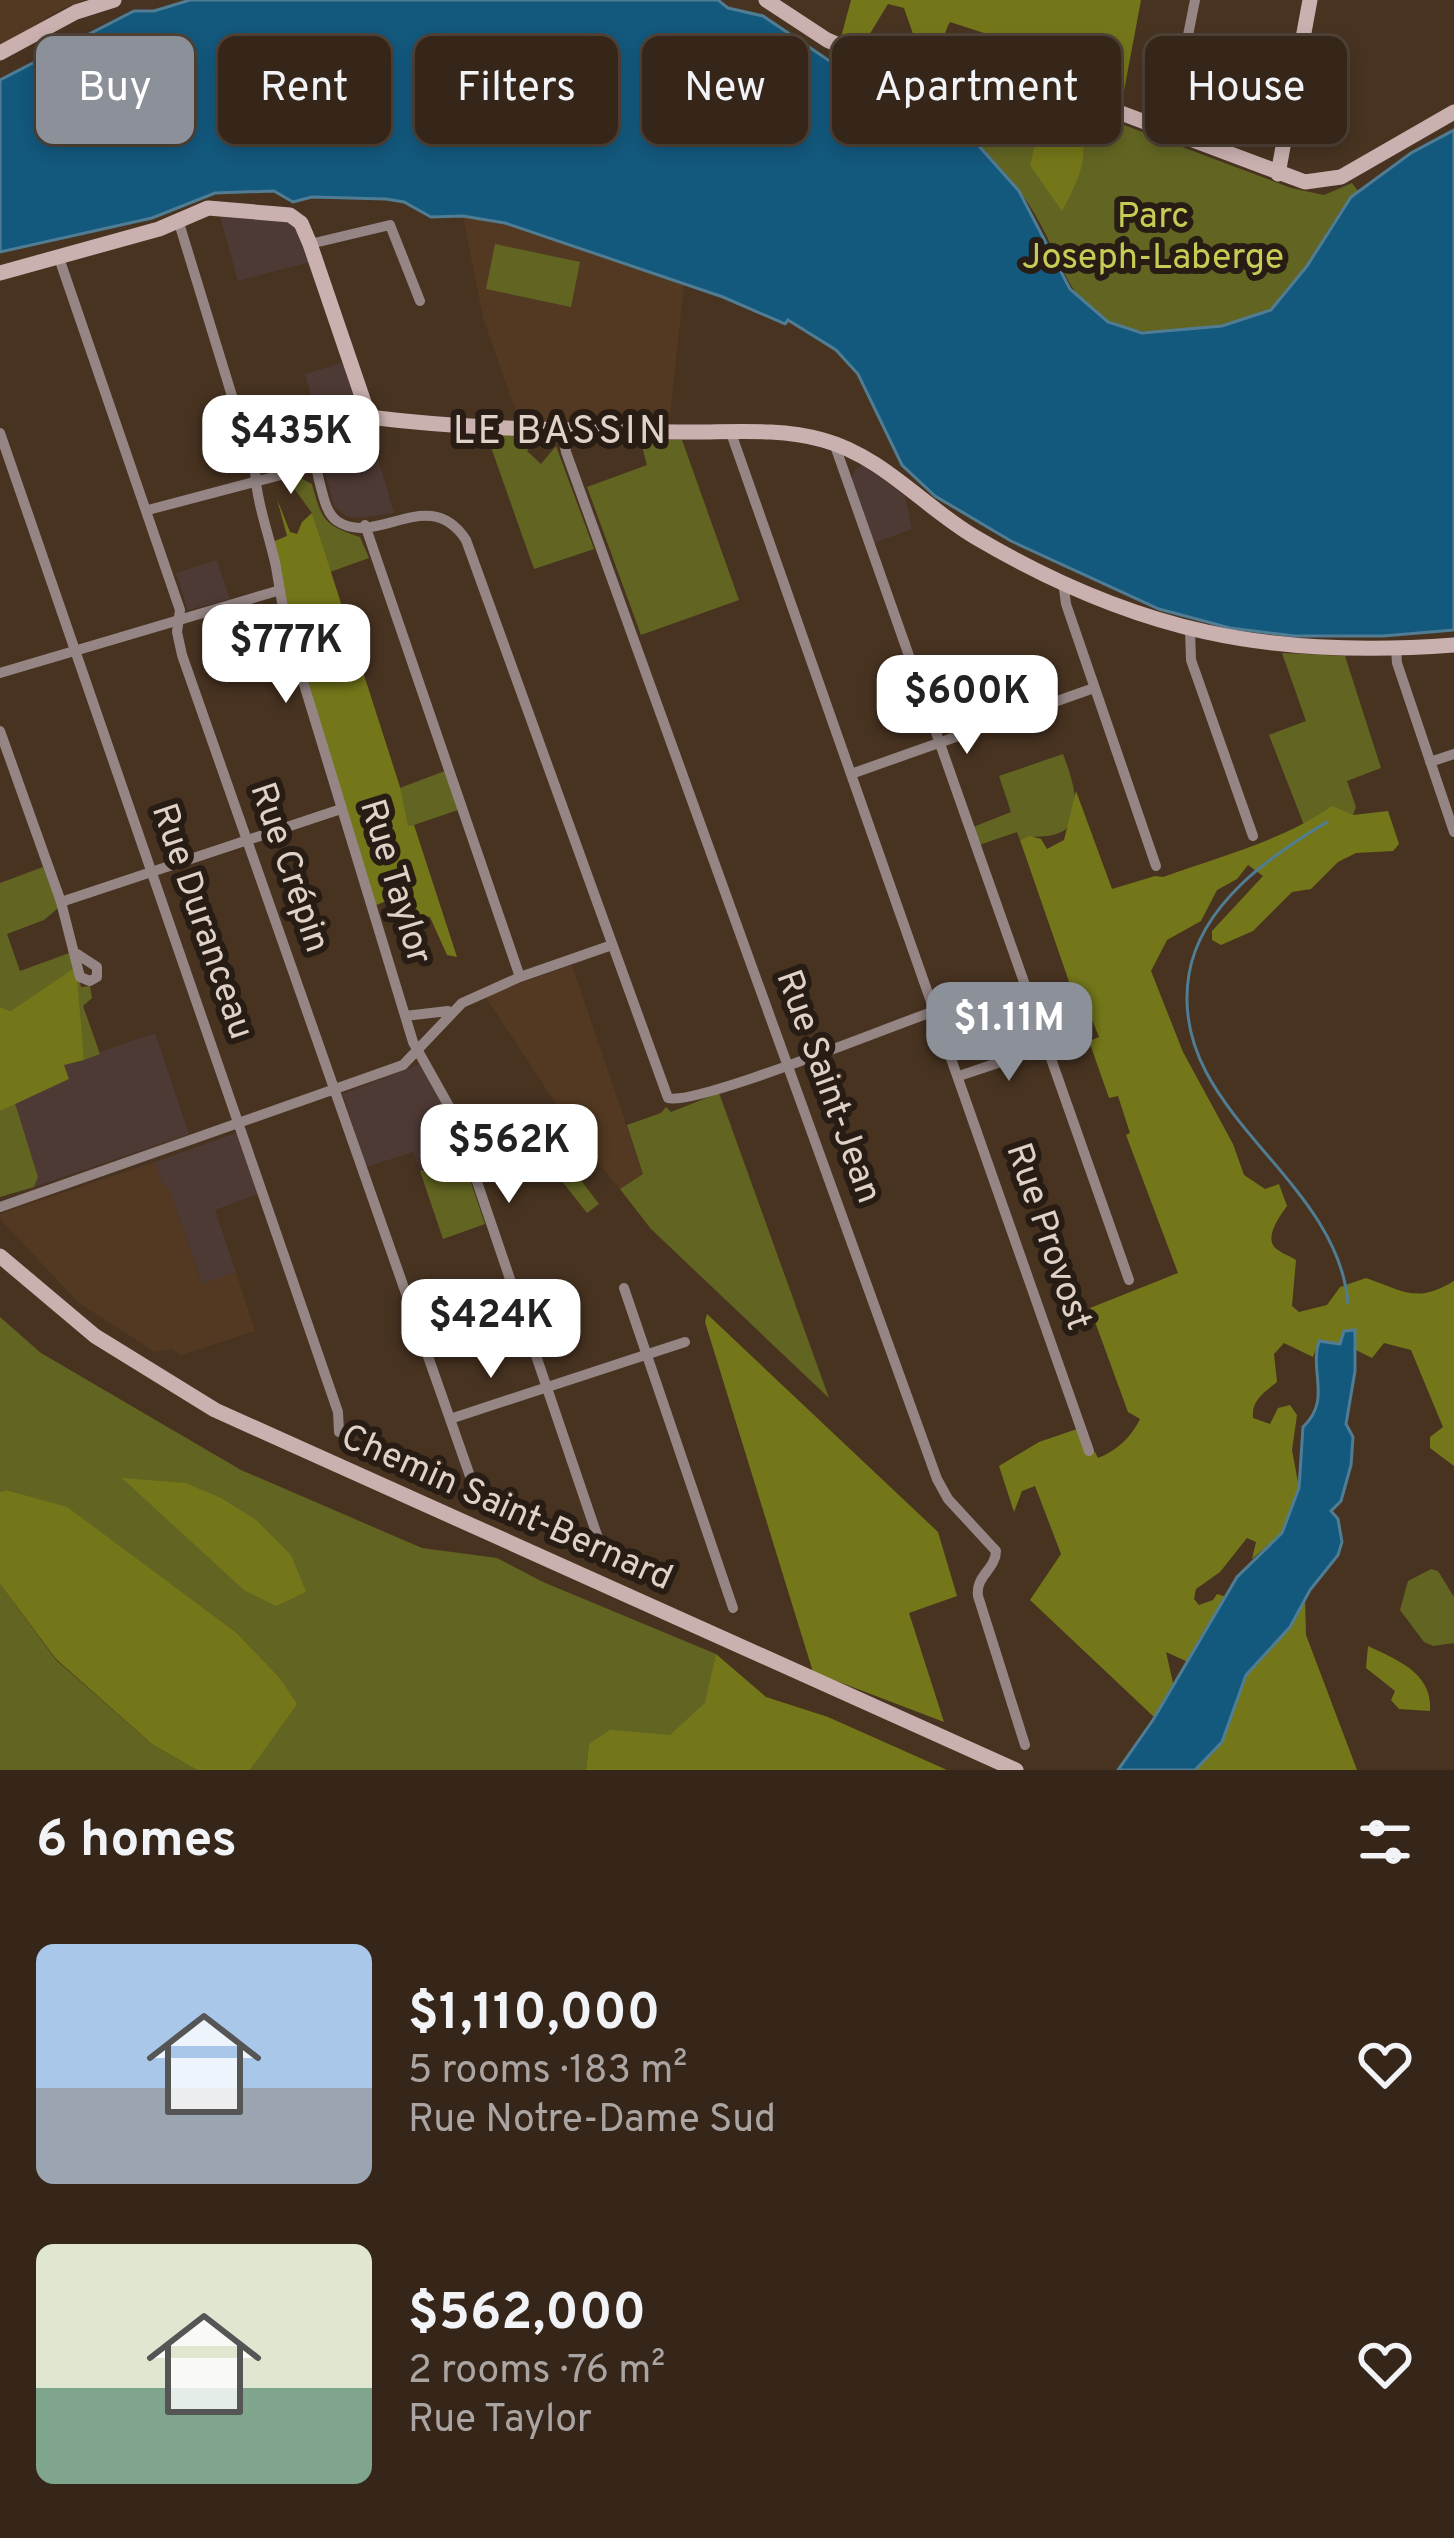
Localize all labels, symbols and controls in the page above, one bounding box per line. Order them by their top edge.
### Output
chip: Buy [36,36,194,144]
chip: Rent [218,36,391,144]
chip: Filters [415,36,618,144]
chip: New [642,36,808,144]
chip: Apartment [832,36,1121,144]
chip: House [1145,36,1347,144]
park label: Parc Joseph-Laberge [1022,195,1284,282]
pin: $435K [207,395,375,497]
text: $435K [229,409,353,458]
district label: LE BASSIN [453,409,669,458]
pin: $777K [202,604,370,706]
text: $777K [229,618,343,667]
pin: $600K [883,655,1051,757]
text: $600K [904,669,1030,718]
street label: Rue Crépin [237,777,339,959]
street label: Rue Taylor [347,794,441,970]
street label: Rue Duranceau [139,798,263,1046]
street label: Rue Saint-Jean [763,964,891,1210]
pin: $1.11M [911,982,1107,1084]
text: $1.11M [953,996,1065,1045]
pin: $562K [425,1104,593,1206]
text: $562K [448,1118,570,1167]
street label: Rue Provost [993,1137,1101,1337]
pin: $424K [407,1279,575,1381]
text: $424K [428,1293,554,1342]
street label: Chemin Saint-Bernard [333,1415,679,1603]
icon: filters [1352,1809,1418,1875]
text: 6 homes [36,1810,237,1875]
text: $1,110,000 [408,1983,660,2048]
icon: home [132,1992,276,2136]
icon: heart [1352,2031,1418,2097]
text: 5 rooms · 183 m² [408,2048,687,2097]
text: Rue Notre-Dame Sud [408,2097,776,2146]
text: $562,000 [408,2283,646,2348]
icon: home [132,2292,276,2436]
icon: heart [1352,2331,1418,2397]
text: 2 rooms · 76 m² [408,2348,665,2397]
text: Rue Taylor [408,2397,592,2446]

